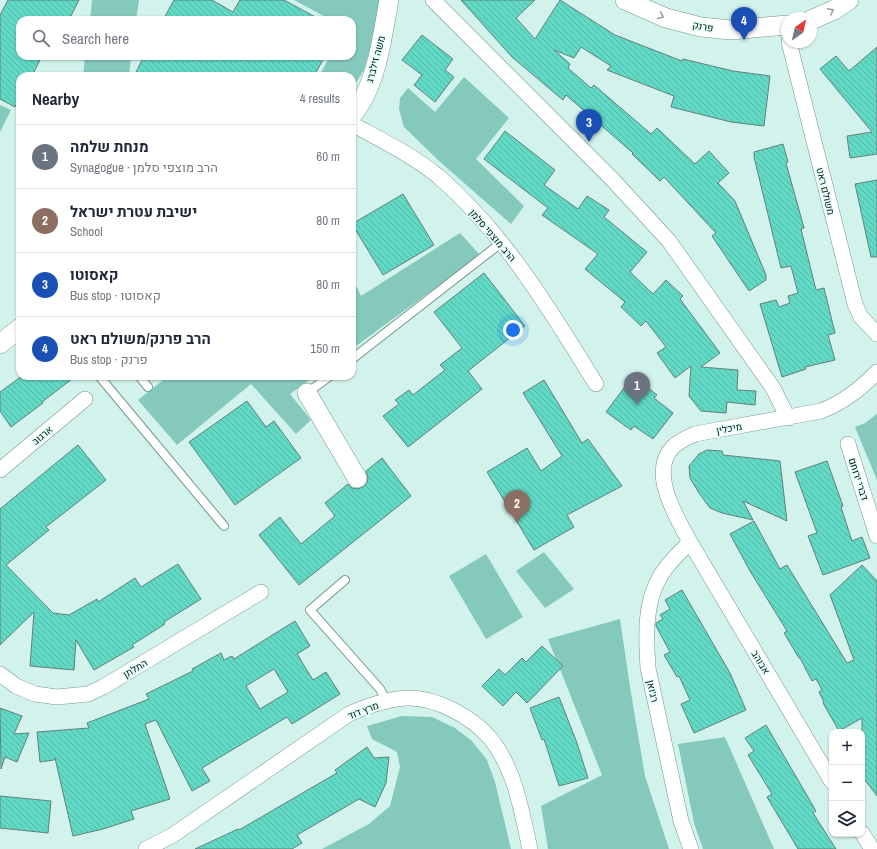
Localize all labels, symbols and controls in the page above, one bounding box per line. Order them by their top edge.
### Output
pin: 4 [731,7,757,40]
one-way arrow [826,8,834,16]
one-way arrow [657,11,664,19]
north arrow [781,12,817,48]
search box [16,16,356,60]
street label: פרנק [691,18,714,35]
icon: search [30,27,52,49]
text: Search here [62,28,129,49]
street label: משה זילברג [363,34,388,84]
text: Nearby [32,87,79,110]
text: 4 results [300,90,340,107]
pin: 3 [576,109,602,142]
text: מנחת שלמה [70,136,149,157]
text: 1 [42,148,48,165]
text: 60 m [316,148,340,165]
text: Synagogue · הרב מוצפי סלמן [70,159,218,176]
street label: משולם ראט [813,166,838,216]
text: ישיבת עטרת ישראל [70,201,197,222]
street label: הרב מוצפי סלמן [466,206,519,264]
text: 2 [42,212,48,229]
text: 80 m [316,212,340,229]
text: School [70,223,103,240]
text: קאסוטו [70,264,119,285]
text: 3 [42,276,48,293]
text: 80 m [316,276,340,293]
text: Bus stop · קאסוטו [70,287,161,304]
your location [503,320,523,340]
text: הרב פרנק/משולם ראט [70,328,211,349]
text: 4 [42,340,48,357]
text: 150 m [310,340,340,357]
text: Bus stop · פרנק [70,351,148,368]
pin: 1 [624,372,650,405]
street label: מיכלין [715,420,743,437]
street label: ארגוב [29,423,55,448]
street label: דברי ירוחם [846,456,872,502]
pin: 2 [504,490,530,523]
street label: אבוהב [748,648,773,677]
street label: התלתן [121,656,150,681]
street label: רג'ואן [644,679,661,704]
street label: מרץ דוד [346,699,381,722]
map controls [829,729,865,837]
button: + [829,729,865,765]
button: − [829,765,865,801]
button: layers [829,801,865,837]

